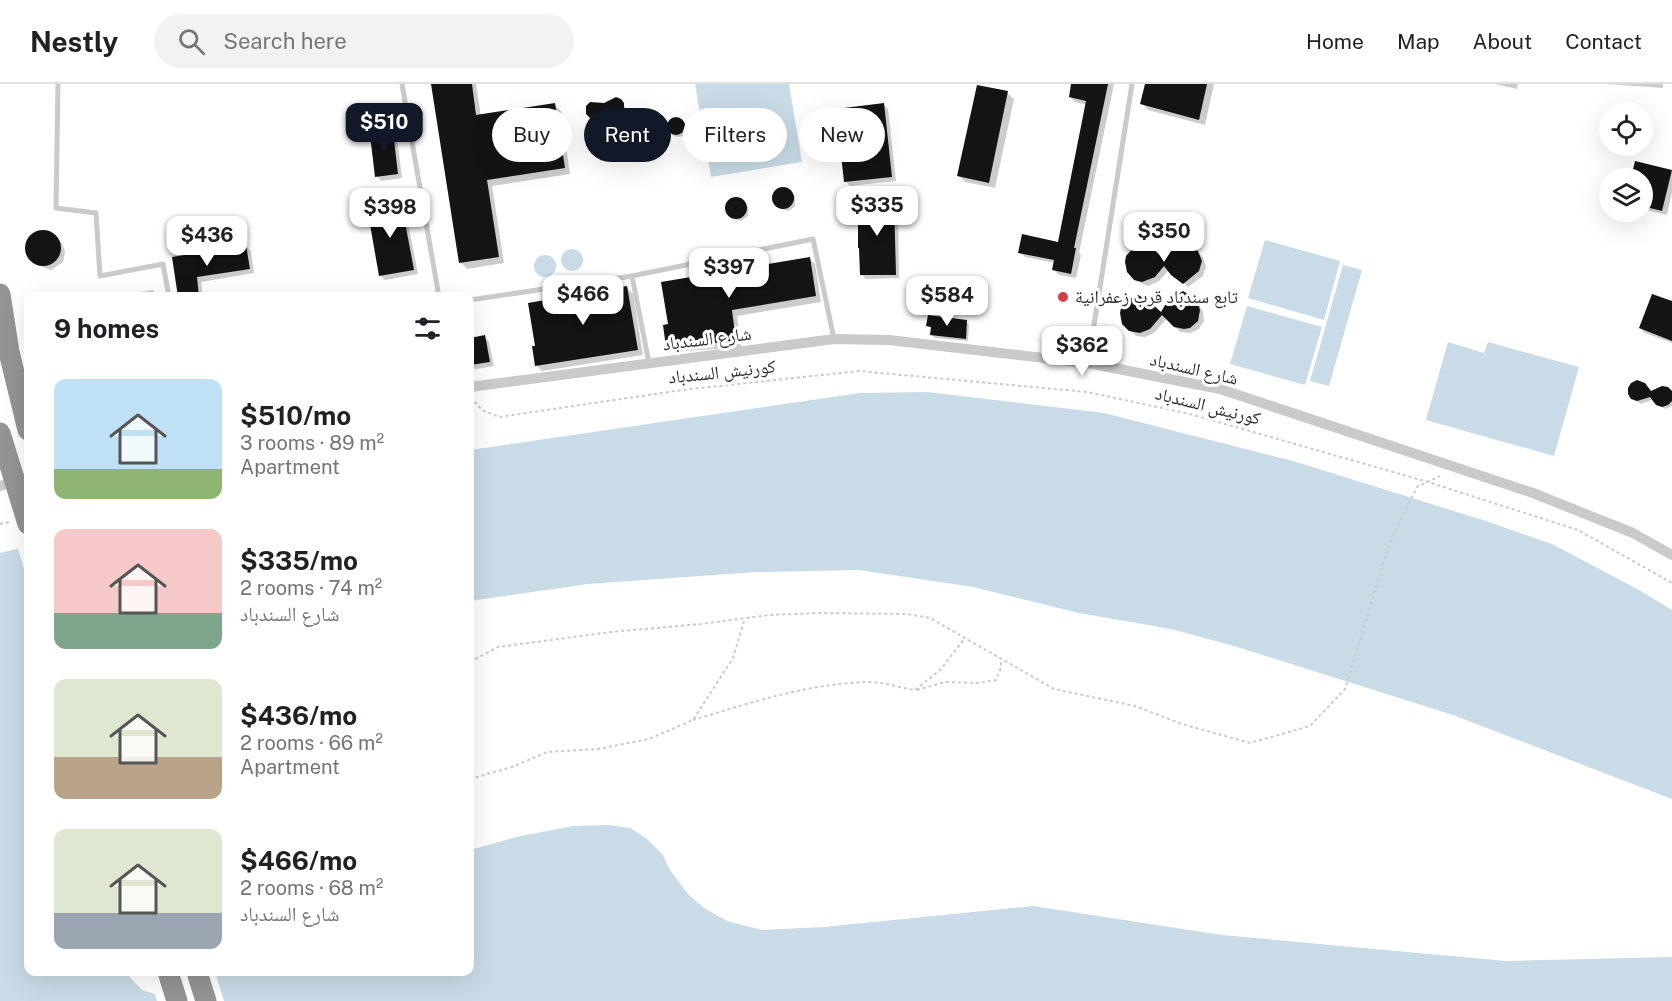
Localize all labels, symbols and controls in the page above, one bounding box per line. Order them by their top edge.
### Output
search box [154,14,574,68]
text: Nestly [30,25,118,58]
icon: search [175,25,208,58]
text: Search here [223,28,347,54]
text: Home [1306,29,1364,54]
text: Map [1397,29,1440,54]
text: About [1473,29,1532,54]
text: Contact [1565,29,1642,54]
map controls [1599,102,1653,222]
button: locate [1599,102,1653,156]
pin: $510 [348,103,420,154]
chip: Buy [492,108,572,162]
chip: Rent [584,108,671,162]
chip: Filters [683,108,787,162]
chip: New [799,108,885,162]
text: $510 [360,110,408,134]
button: layers [1599,168,1653,222]
pin: $335 [841,186,913,237]
pin: $398 [354,188,426,239]
text: $335 [850,193,904,217]
text: $398 [363,195,417,219]
pin: $350 [1128,212,1200,263]
pin: $436 [171,216,243,267]
text: $350 [1137,219,1191,243]
text: $436 [180,223,234,247]
pin: $397 [693,248,765,299]
text: $397 [703,255,755,279]
pin: $466 [547,275,619,326]
pin: $584 [911,276,983,327]
text: $466 [556,282,610,306]
text: $584 [920,283,974,307]
place label: تابع سندباد قرب زعفرانية [1075,286,1238,309]
marker: تابع سندباد قرب زعفرانية [1056,290,1070,304]
icon: filters [411,312,444,345]
text: 9 homes [54,313,159,344]
street label: شارع السندباد [661,323,753,355]
pin: $362 [1046,326,1118,377]
text: $362 [1056,333,1108,357]
street label: شارع السندباد [1148,348,1240,390]
street label: كورنيش السندباد [667,355,777,389]
street label: كورنيش السندباد [1153,382,1263,430]
text: $510/mo [240,400,351,431]
icon: home [102,403,174,475]
text: 3 rooms · 89 m² [240,431,384,455]
text: Apartment [240,455,340,479]
text: $335/mo [240,545,358,576]
icon: home [102,553,174,625]
text: 2 rooms · 74 m² [240,576,382,600]
text: شارع السندباد [240,602,339,626]
text: $436/mo [240,700,357,731]
icon: home [102,703,174,775]
text: 2 rooms · 66 m² [240,731,383,755]
text: Apartment [240,755,340,779]
text: $466/mo [240,845,357,876]
icon: home [102,853,174,925]
text: 2 rooms · 68 m² [240,876,383,900]
text: شارع السندباد [240,902,339,926]

